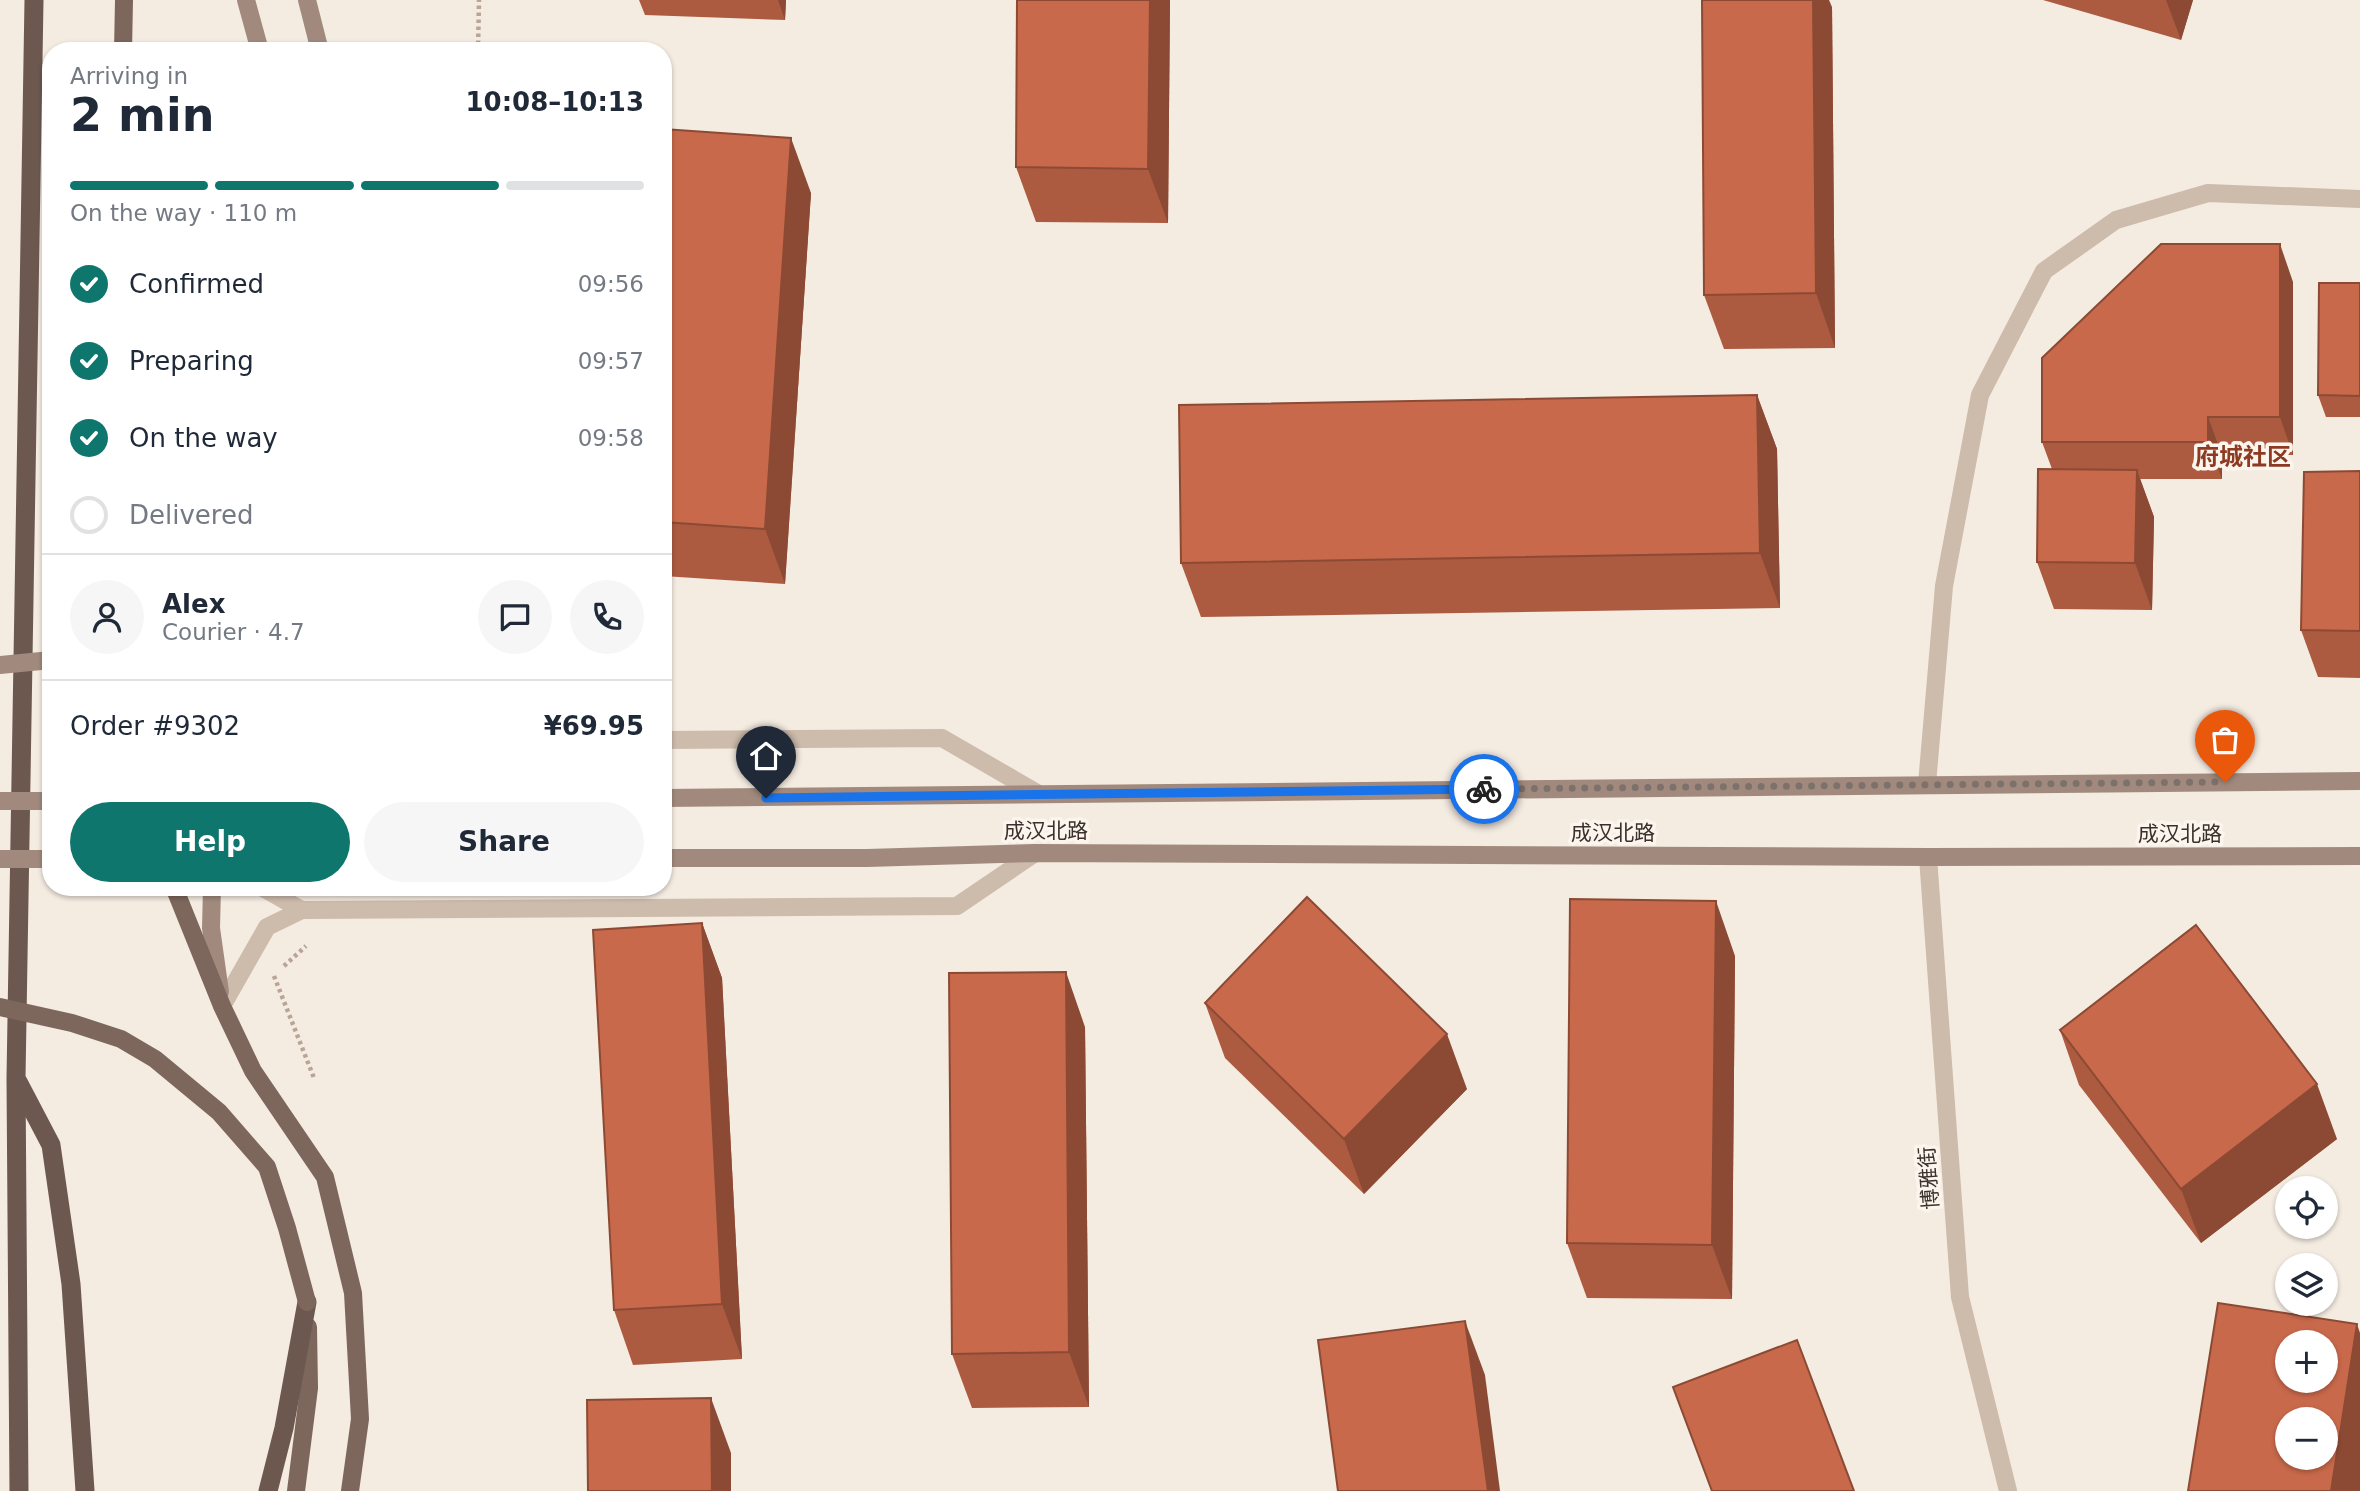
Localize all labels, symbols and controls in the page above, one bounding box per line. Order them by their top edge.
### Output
text: Arriving in [70,63,188,89]
text: 10:08–10:13 [465,87,644,117]
text: 2 min [70,88,214,142]
text: On the way · 110 m [70,200,297,226]
icon: check [70,265,108,303]
text: Confirmed [129,269,264,299]
text: 09:56 [578,271,644,297]
icon: check [70,342,108,380]
text: Preparing [129,346,254,376]
text: 09:57 [578,348,644,374]
icon: check [70,419,108,457]
text: On the way [129,423,278,453]
text: 09:58 [578,425,644,451]
district label: 府城社区 [2195,443,2291,471]
text: Delivered [129,500,253,530]
button: person [70,580,144,654]
button: chat [478,580,552,654]
button: phone [570,580,644,654]
text: Alex [162,589,225,619]
text: Courier · 4.7 [162,619,305,645]
pin [2195,710,2255,782]
text: Order #9302 [70,711,240,741]
text: ¥69.95 [544,711,644,741]
icon: bag [2206,721,2244,759]
pin [736,726,796,798]
icon: home [747,737,785,775]
courier [1449,754,1519,824]
icon: bike [1465,770,1503,808]
button: Help [70,802,350,882]
button: Share [364,802,644,882]
street label: 成汉北路 [1004,819,1088,843]
street label: 成汉北路 [1571,821,1655,845]
street label: 成汉北路 [2138,822,2222,846]
street label: 博雅街 [1915,1146,1943,1210]
map controls [2275,1176,2338,1470]
button: locate [2275,1176,2338,1239]
button: layers [2275,1253,2338,1316]
button: + [2275,1330,2338,1393]
button: − [2275,1407,2338,1470]

